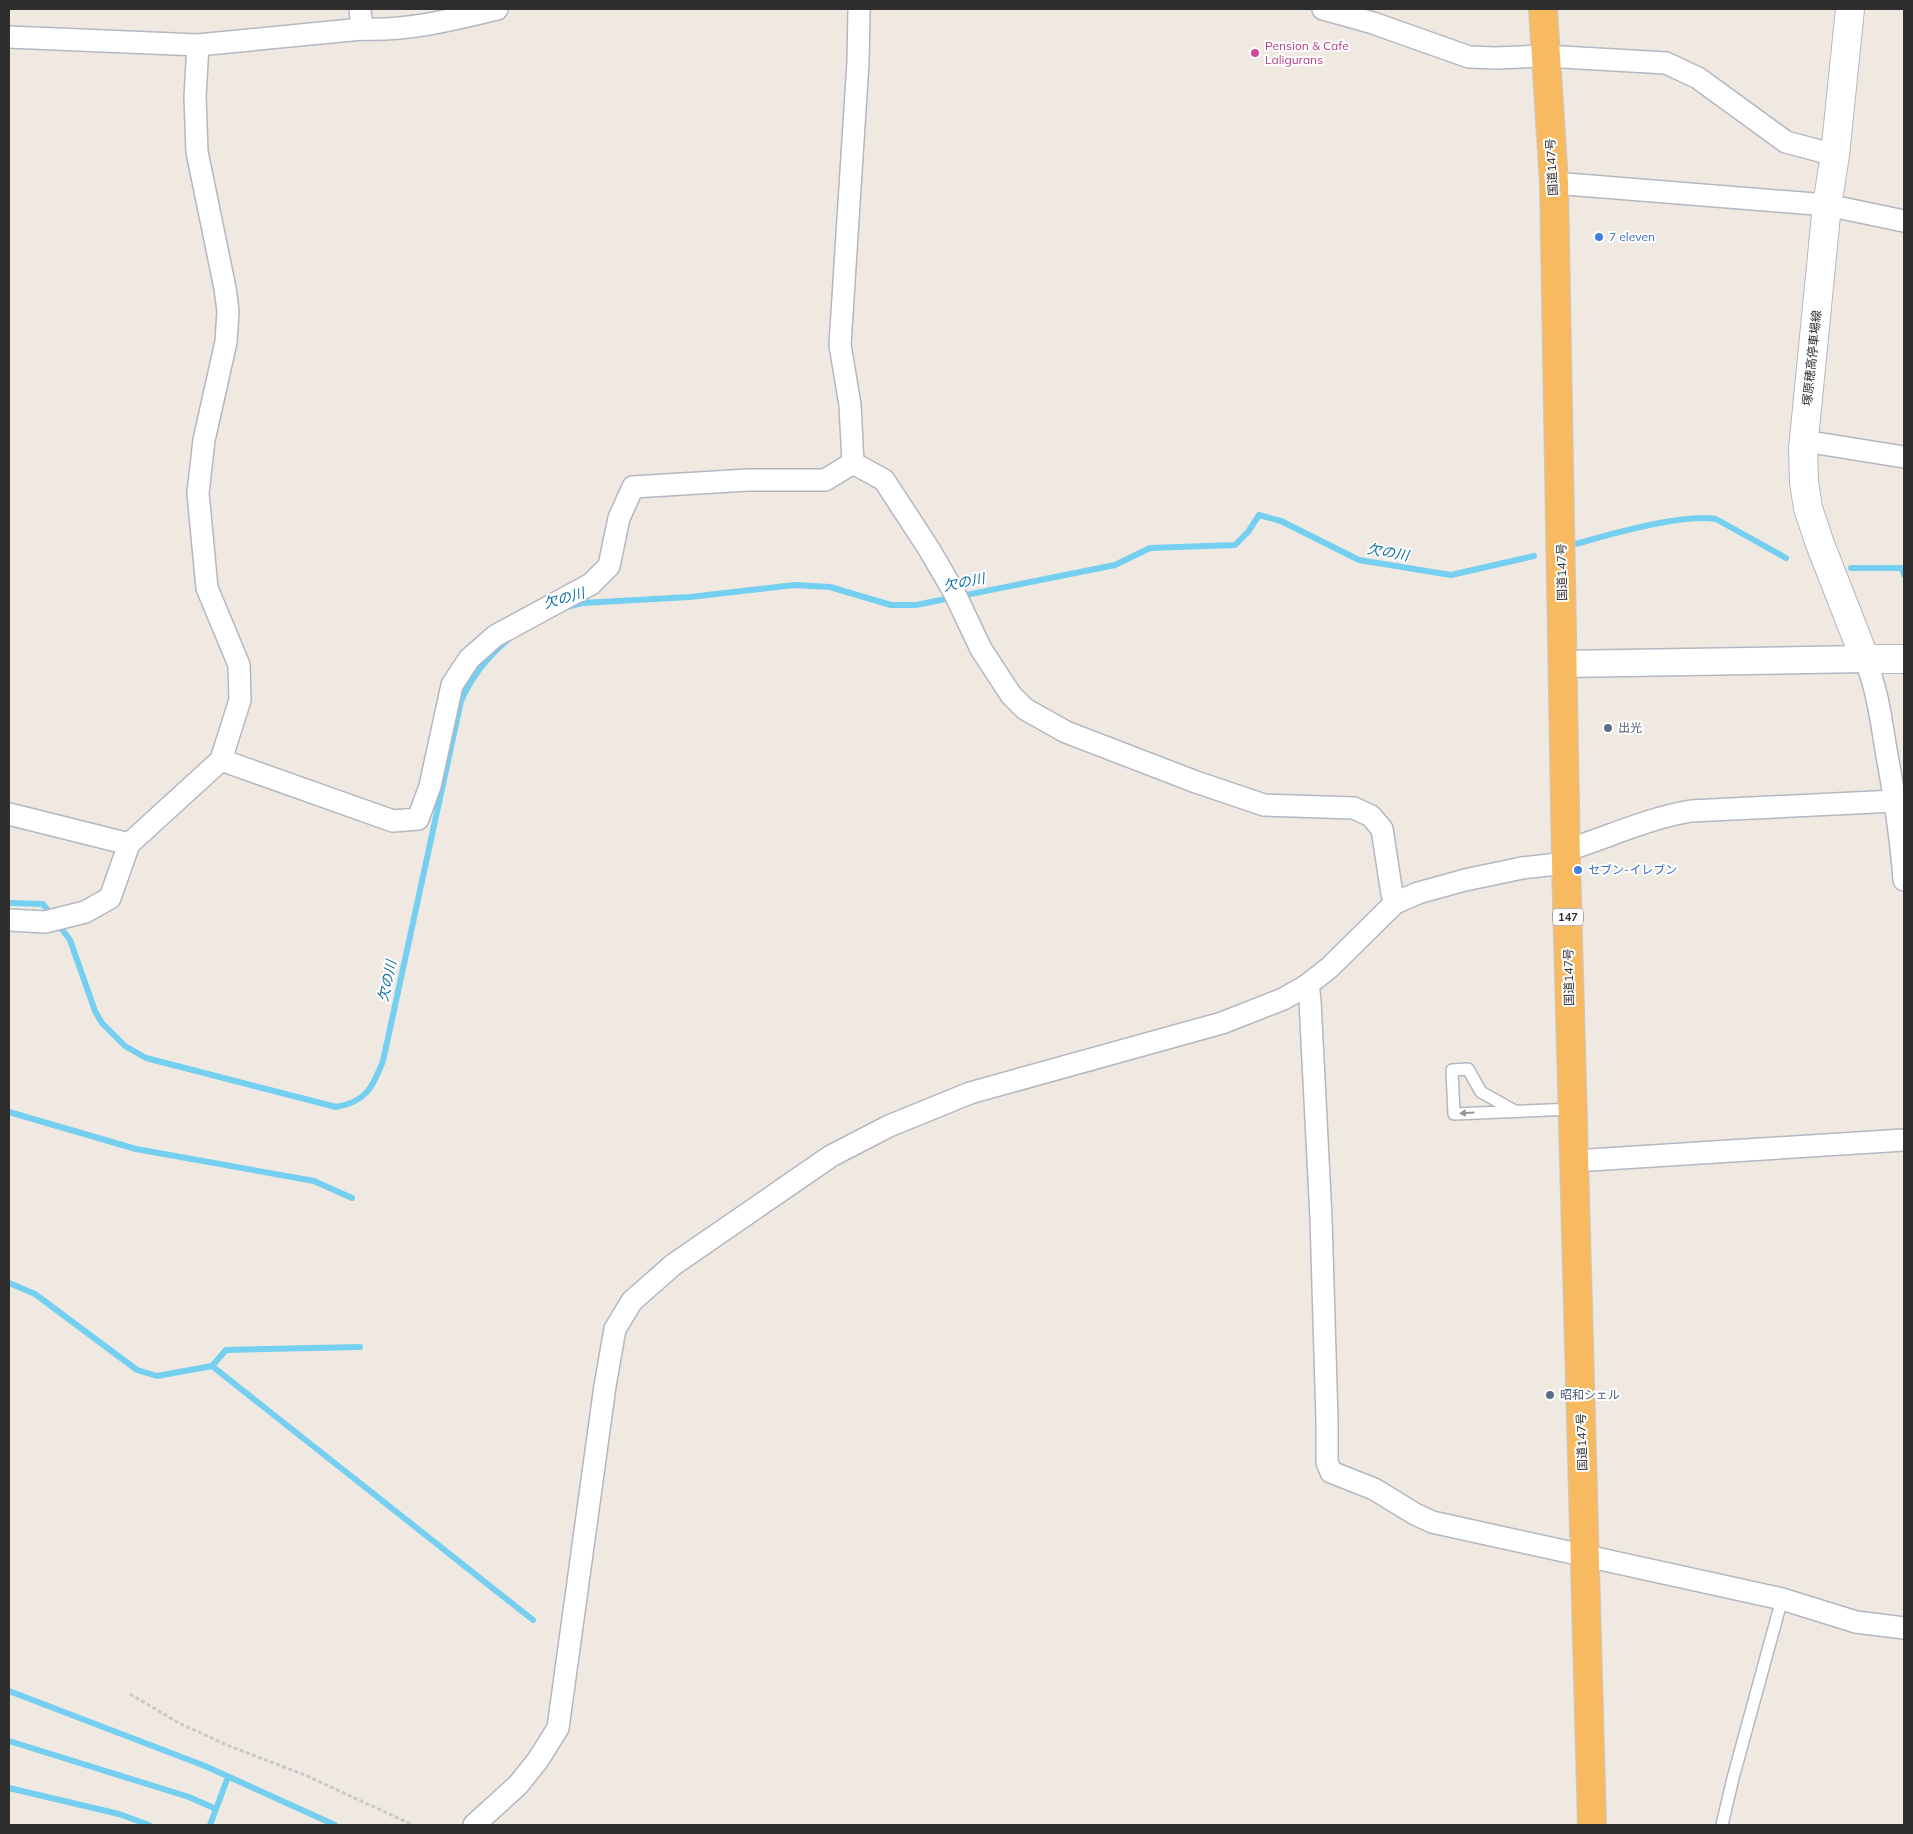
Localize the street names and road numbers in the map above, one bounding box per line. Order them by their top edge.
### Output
street label: 国道147号 [1543,138,1560,196]
street label: 塚原穂高停車場線 [1799,309,1824,406]
street label: 国道147号 [1553,543,1570,601]
road number: 147 [1553,909,1583,926]
street label: 国道147号 [1560,948,1577,1006]
street label: 国道147号 [1573,1413,1590,1471]

